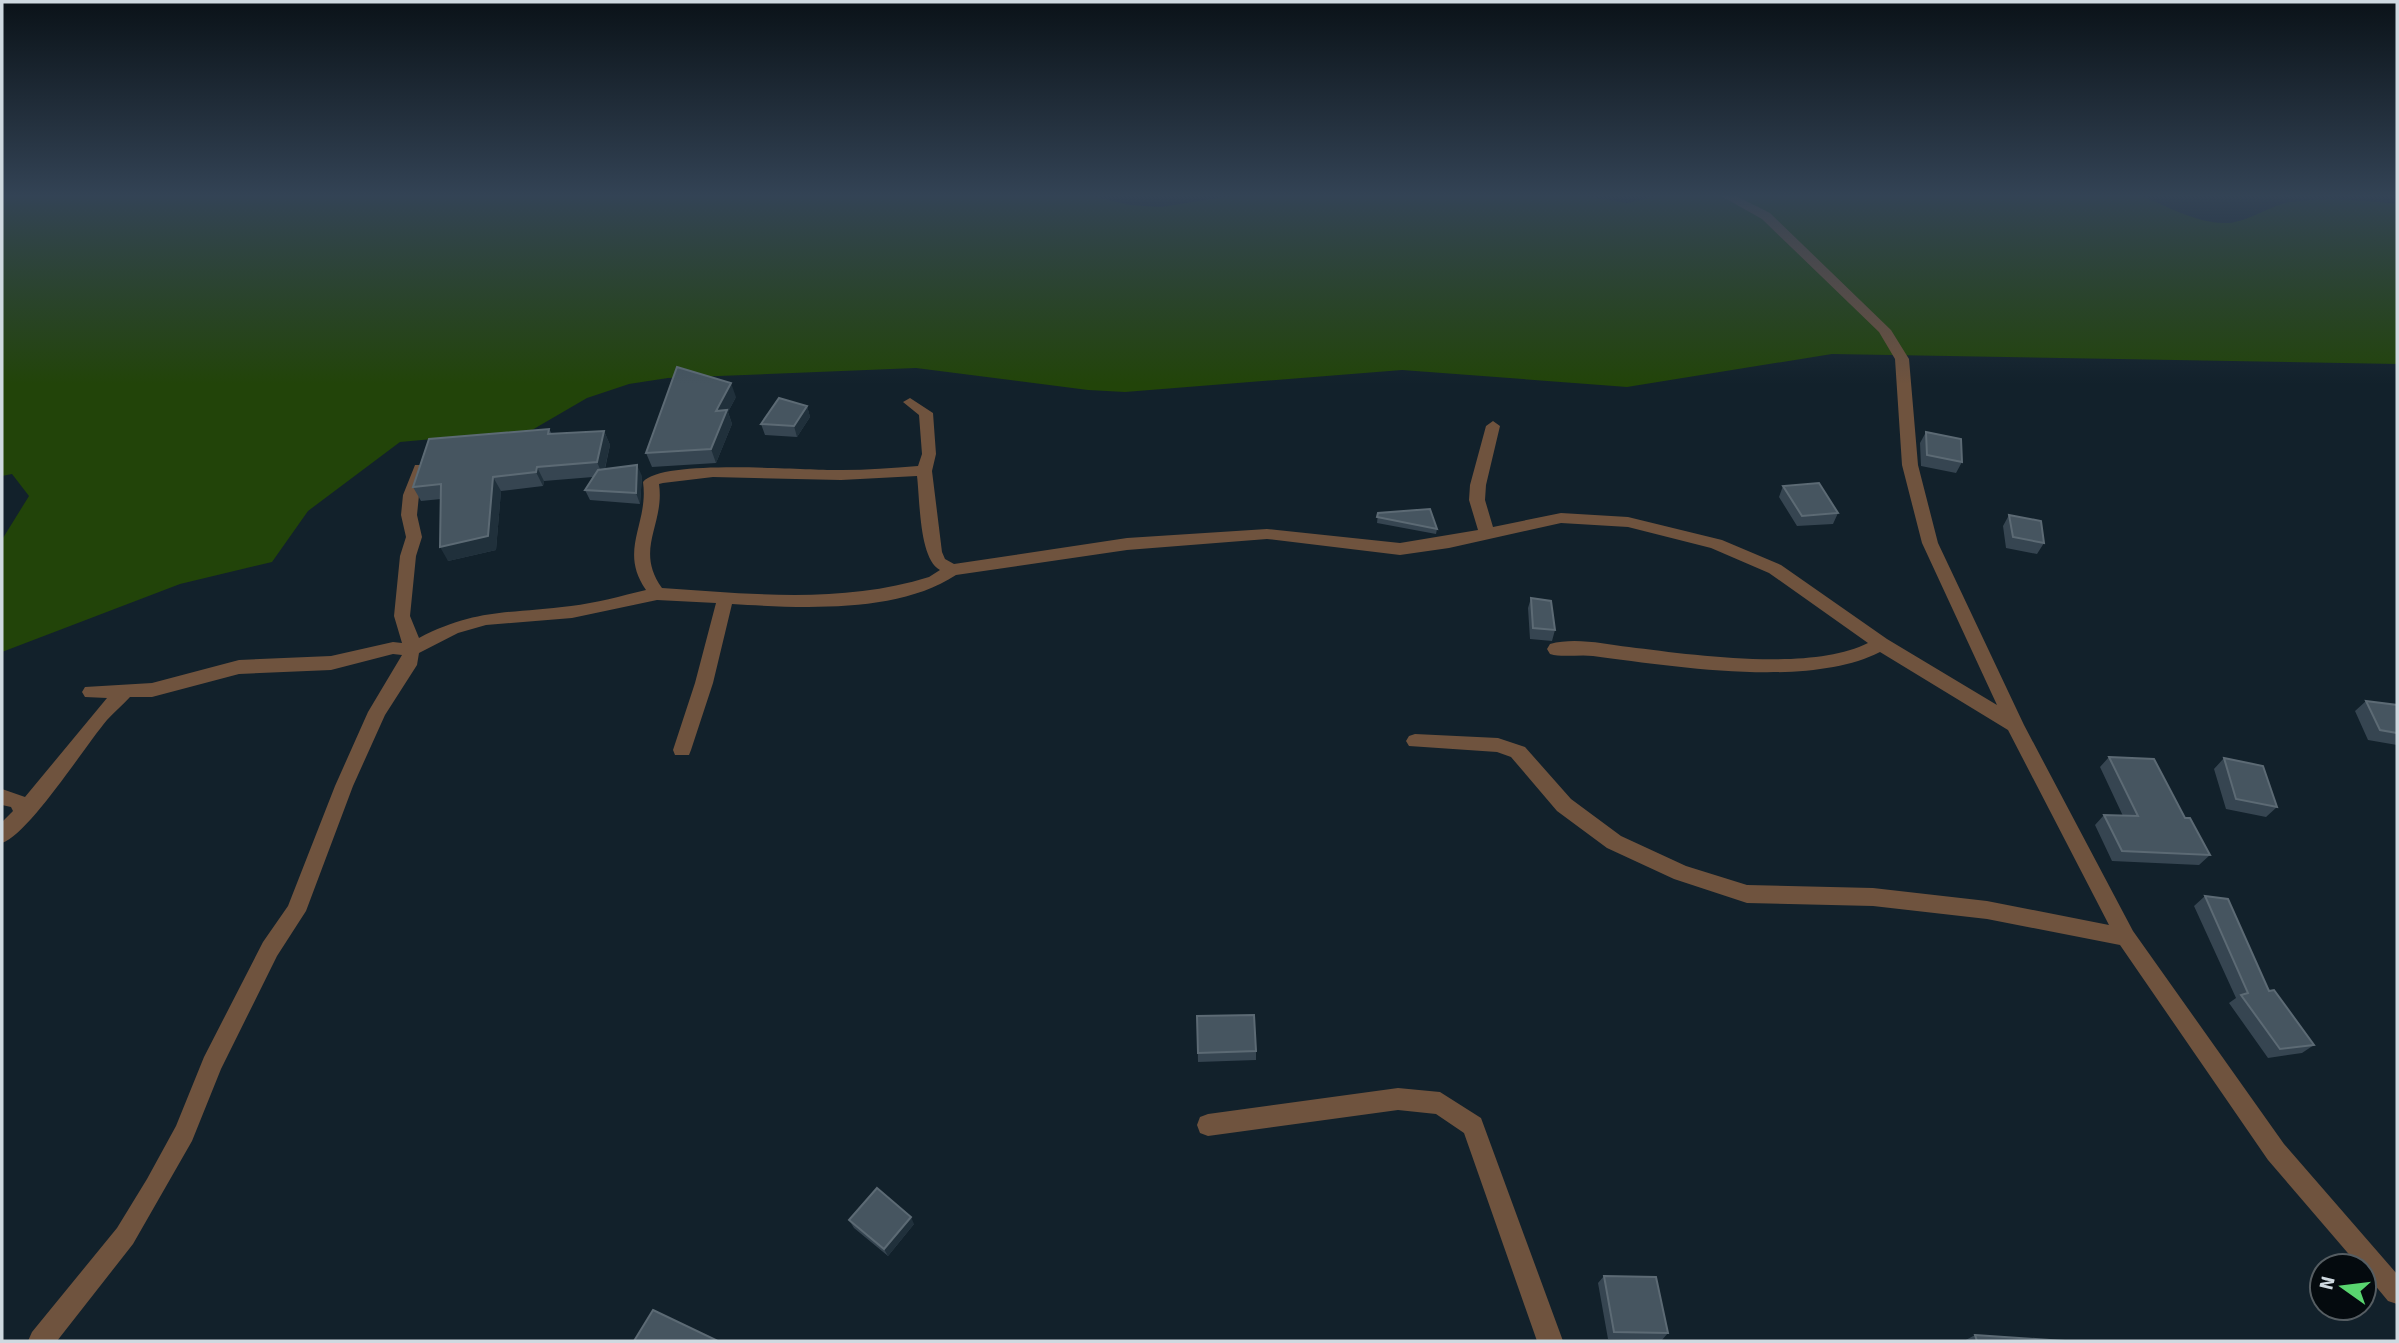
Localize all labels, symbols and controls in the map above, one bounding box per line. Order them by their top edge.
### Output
north arrow [2308,1252,2378,1322]
text: N [2314,1274,2341,1292]

